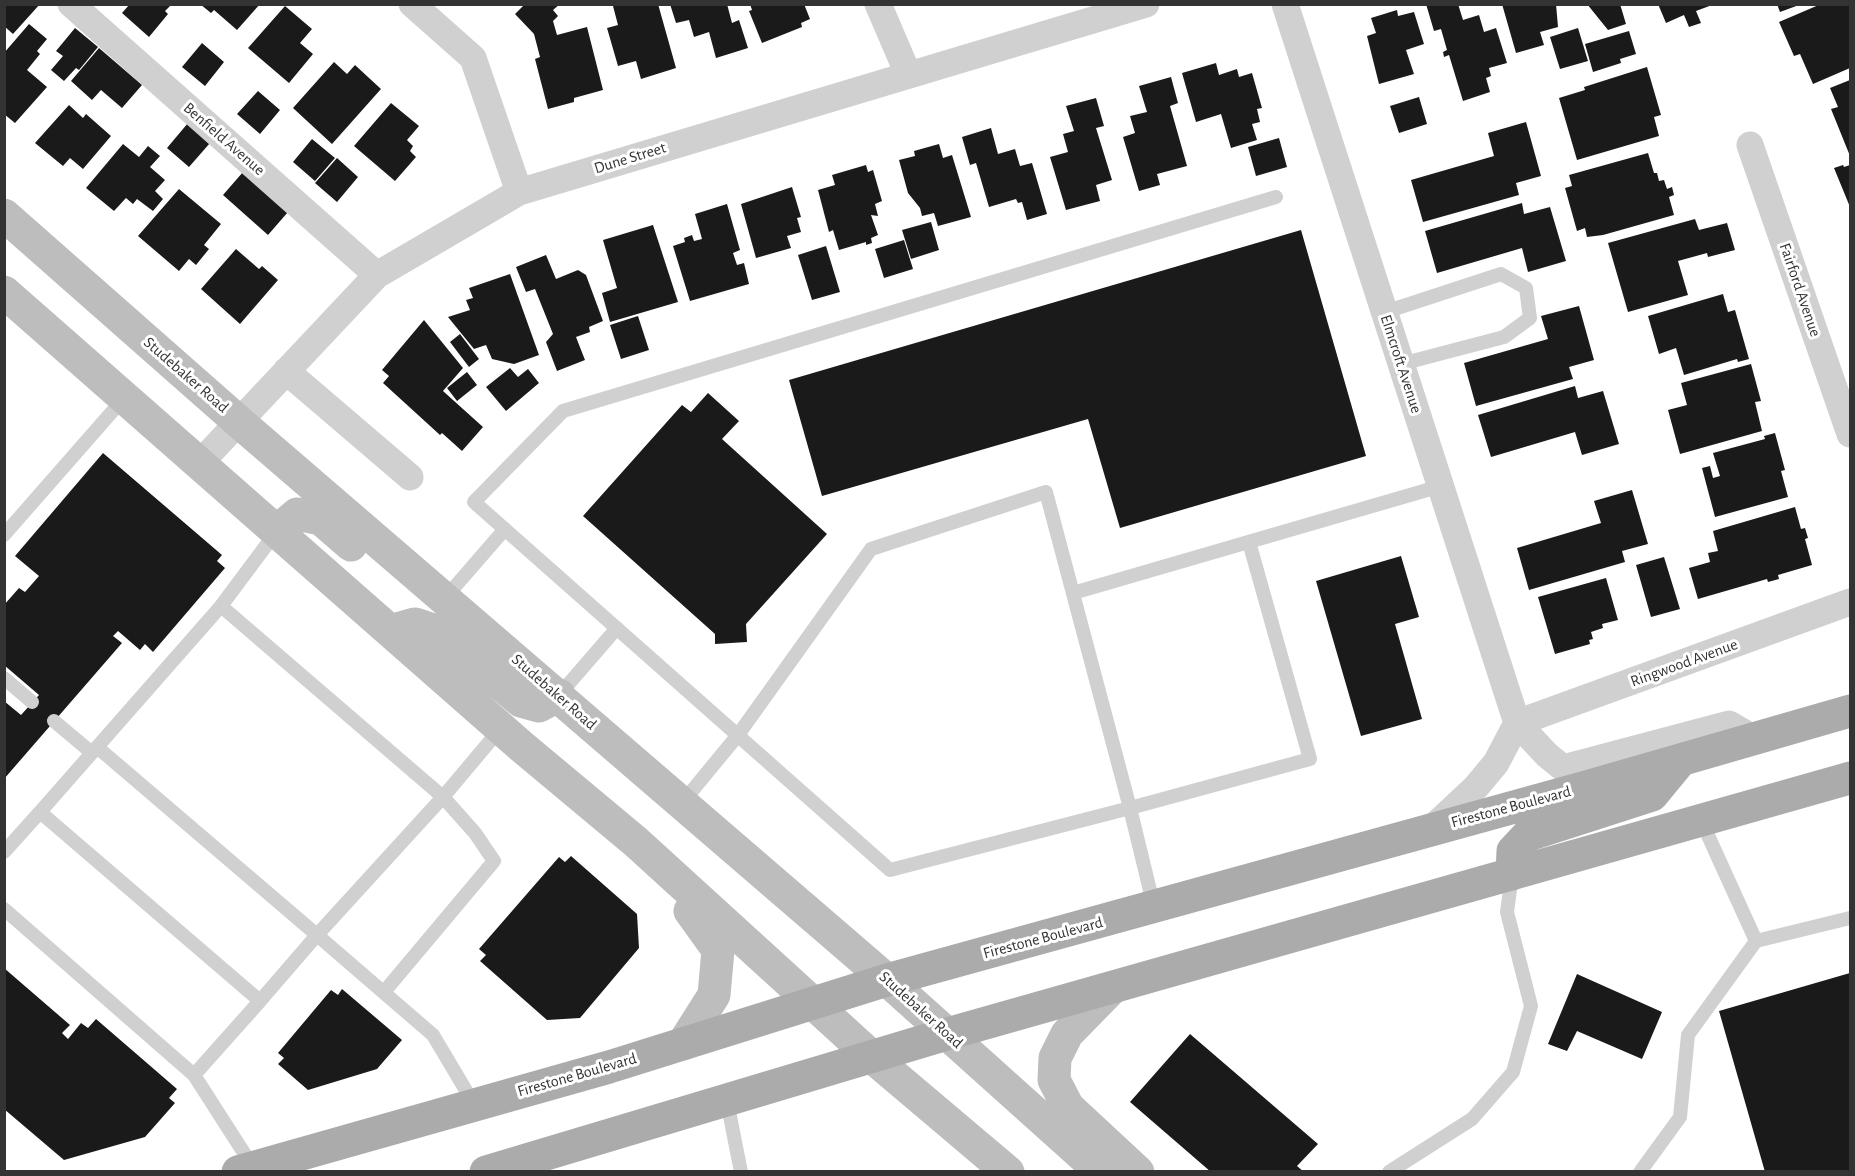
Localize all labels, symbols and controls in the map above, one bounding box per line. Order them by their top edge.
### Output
street label: Benfield Avenue [179,98,269,180]
street label: Dune Street [592,138,668,178]
street label: Fairford Avenue [1775,241,1825,339]
street label: Elmcroft Avenue [1376,312,1426,416]
street label: Studebaker Road [140,333,232,417]
street label: Ringwood Avenue [1628,635,1740,691]
street label: Studebaker Road [508,650,600,734]
street label: Firestone Boulevard [1449,782,1573,832]
street label: Firestone Boulevard [981,913,1105,963]
street label: Studebaker Road [875,967,967,1053]
street label: Firestone Boulevard [515,1049,639,1101]

